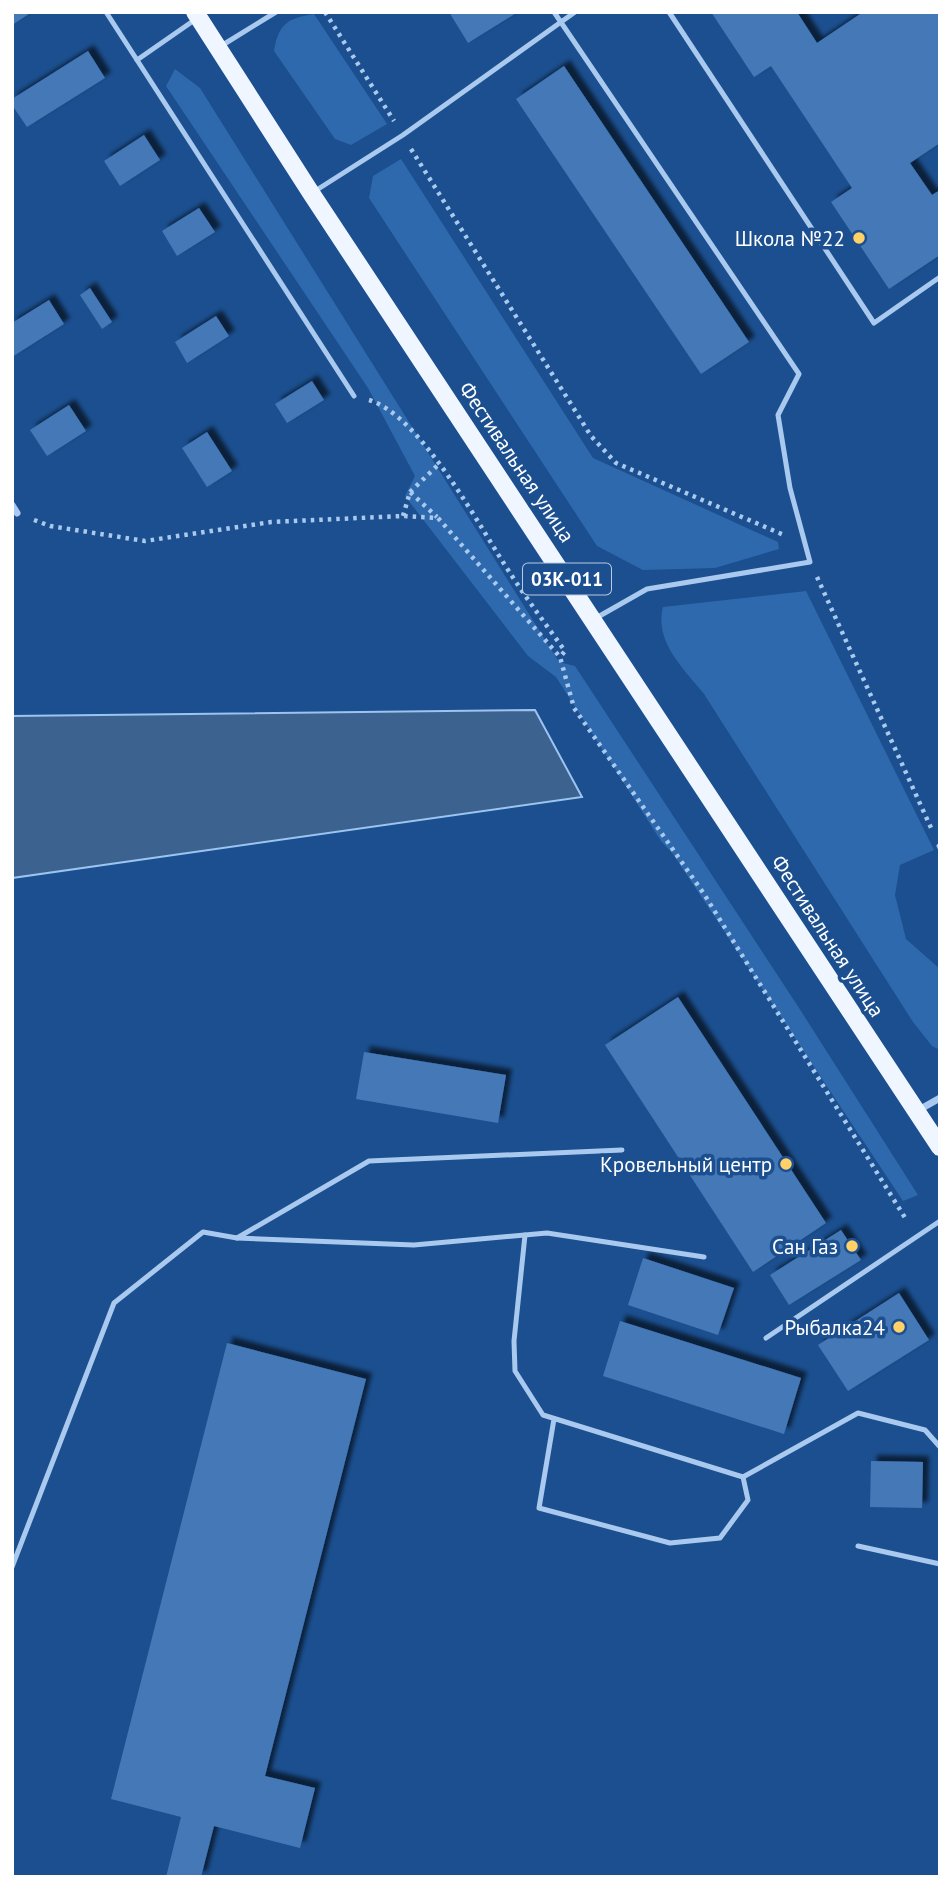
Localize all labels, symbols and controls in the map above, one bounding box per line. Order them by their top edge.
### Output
place label: Школа №22 [735,225,845,252]
marker: Школа №22 [851,230,867,246]
street label: Фестивальная улица [453,377,581,547]
road number: 03К-011 [523,564,611,594]
street label: Фестивальная улица [766,850,890,1022]
place label: Кровельный центр [600,1151,772,1178]
marker: Кровельный центр [778,1156,794,1172]
place label: Сан Газ [772,1233,838,1260]
marker: Сан Газ [844,1238,860,1254]
place label: Рыбалка24 [785,1314,885,1341]
marker: Рыбалка24 [891,1319,907,1335]

